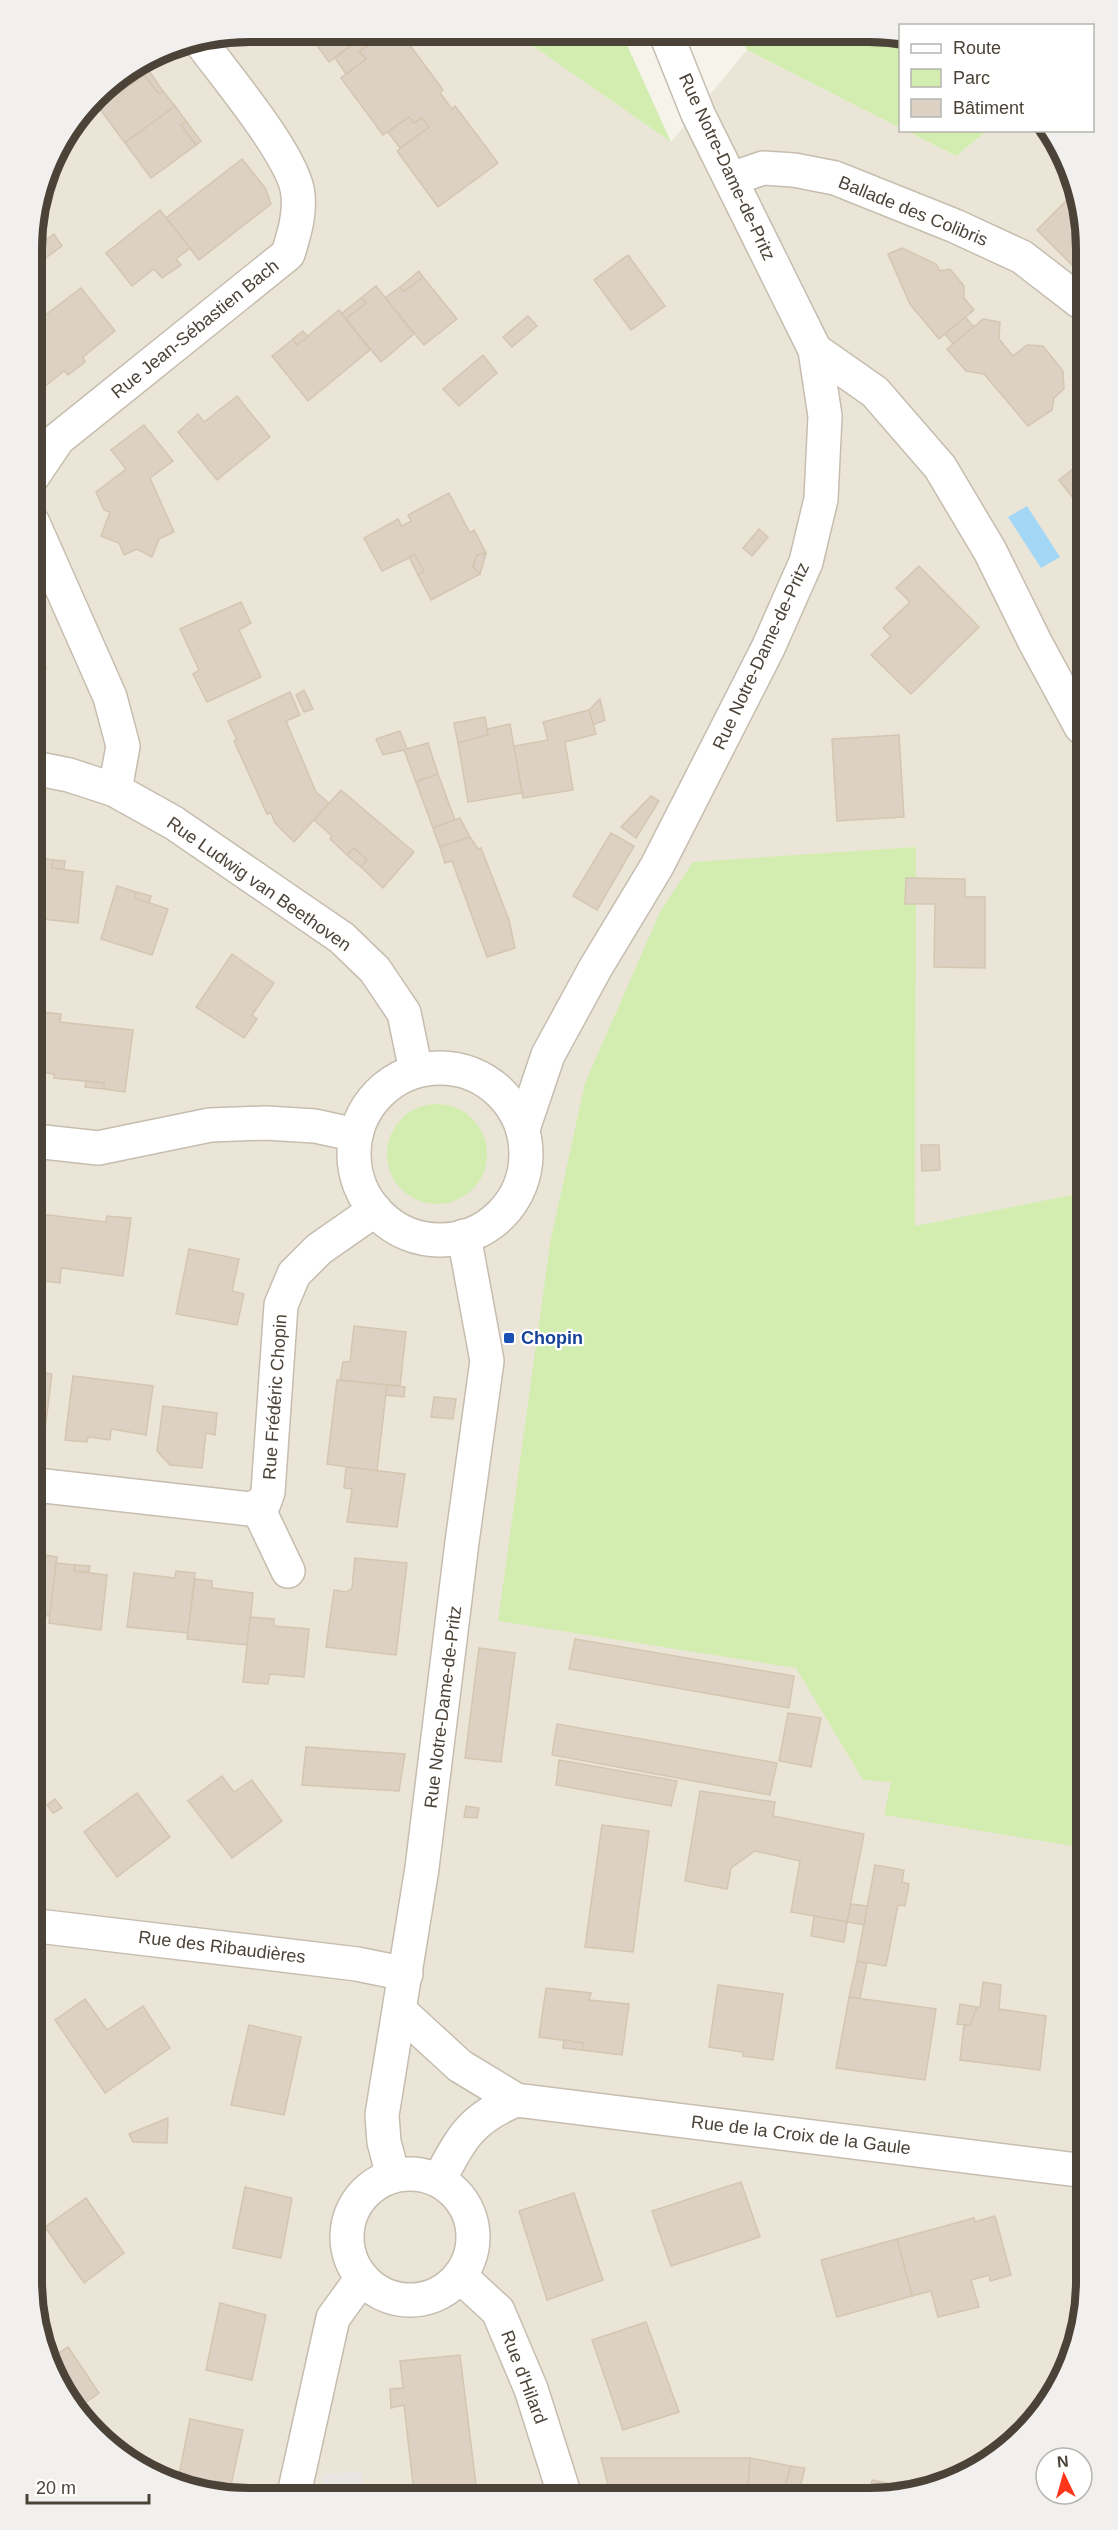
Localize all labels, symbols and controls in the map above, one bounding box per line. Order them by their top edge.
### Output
legend [899,24,1094,132]
text: Route [953,38,1001,58]
text: Parc [953,68,990,88]
street label: Rue Notre-Dame-de-Pritz [675,70,779,264]
text: Bâtiment [953,98,1024,118]
street label: Ballade des Colibris [835,172,991,250]
street label: Rue Jean-Sébastien Bach [107,255,283,403]
street label: Rue Notre-Dame-de-Pritz [709,559,813,753]
street label: Rue Ludwig van Beethoven [163,813,355,955]
street label: Rue Frédéric Chopin [259,1313,291,1481]
place label: Chopin [521,1328,583,1348]
marker: Chopin [502,1331,516,1345]
street label: Rue Notre-Dame-de-Pritz [421,1605,465,1809]
street label: Rue des Ribaudières [137,1927,307,1967]
street label: Rue de la Croix de la Gaule [690,2112,912,2158]
street label: Rue d'Hilard [497,2327,551,2427]
north arrow [1034,2446,1094,2506]
text: N [1056,2453,1069,2471]
scale bar [27,2467,148,2505]
text: 20 m [36,2478,76,2498]

